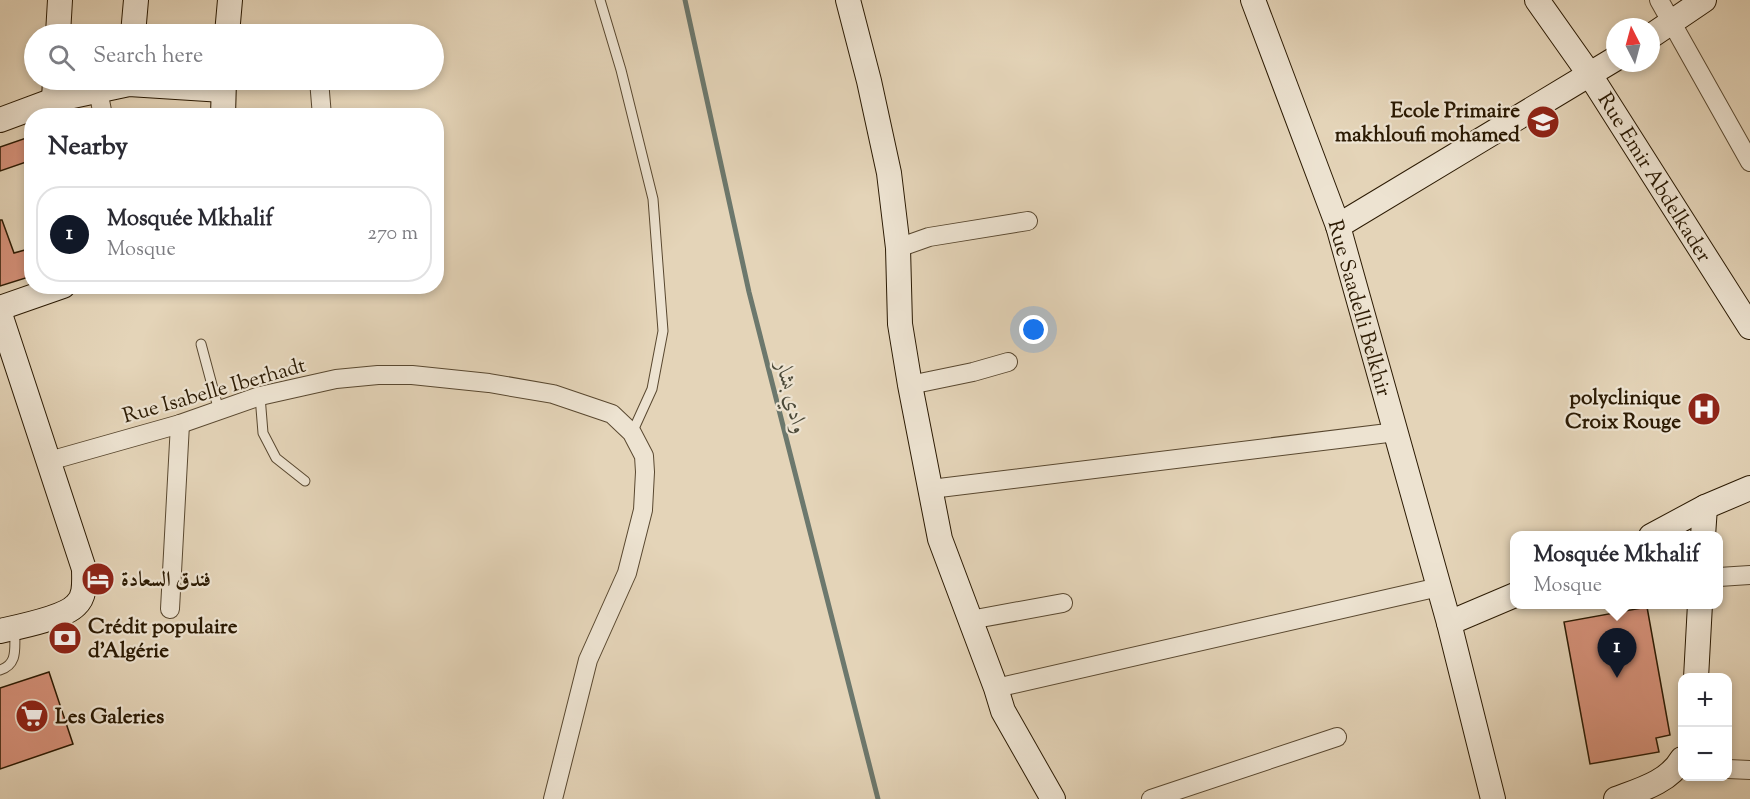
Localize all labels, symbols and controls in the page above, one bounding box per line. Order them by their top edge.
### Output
north arrow [1606,18,1660,72]
search box [24,24,444,90]
icon: search [45,41,78,74]
text: Search here [93,41,203,73]
street label: Rue Emir Abdelkader [1589,87,1718,269]
place label: Ecole Primaire makhloufi mohamed [1335,97,1520,151]
school or university icon: Ecole Primaire makhloufi mohamed [1525,104,1561,140]
text: Nearby [48,129,128,166]
text: Mosquée Mkhalif [107,204,273,236]
street label: Rue Saadelli Belkhir [1319,217,1398,400]
text: 1 [66,220,73,249]
text: 270 m [368,220,418,249]
text: Mosque [107,236,176,265]
your location [1019,315,1048,344]
street label: Rue Isabelle Iberhadt [119,351,310,432]
water label: وادي بشار [765,356,815,438]
place label: polyclinique Croix Rouge [1565,384,1681,438]
hospital icon: polyclinique Croix Rouge [1686,391,1722,427]
popup [1510,531,1723,609]
text: Mosquée Mkhalif [1533,540,1700,572]
hotel icon: فندق السعادة [80,561,116,597]
place label: فندق السعادة [121,566,211,596]
text: Mosque [1533,572,1602,601]
place label: Crédit populaire d'Algérie [88,613,238,667]
bank icon: Crédit populaire d'Algérie [47,620,83,656]
pin: 1 [1598,628,1636,678]
map controls [1678,673,1732,781]
button: + [1678,673,1732,727]
supermarket icon: Les Galeries [14,698,50,734]
place label: Les Galeries [55,703,164,733]
button: − [1678,727,1732,781]

